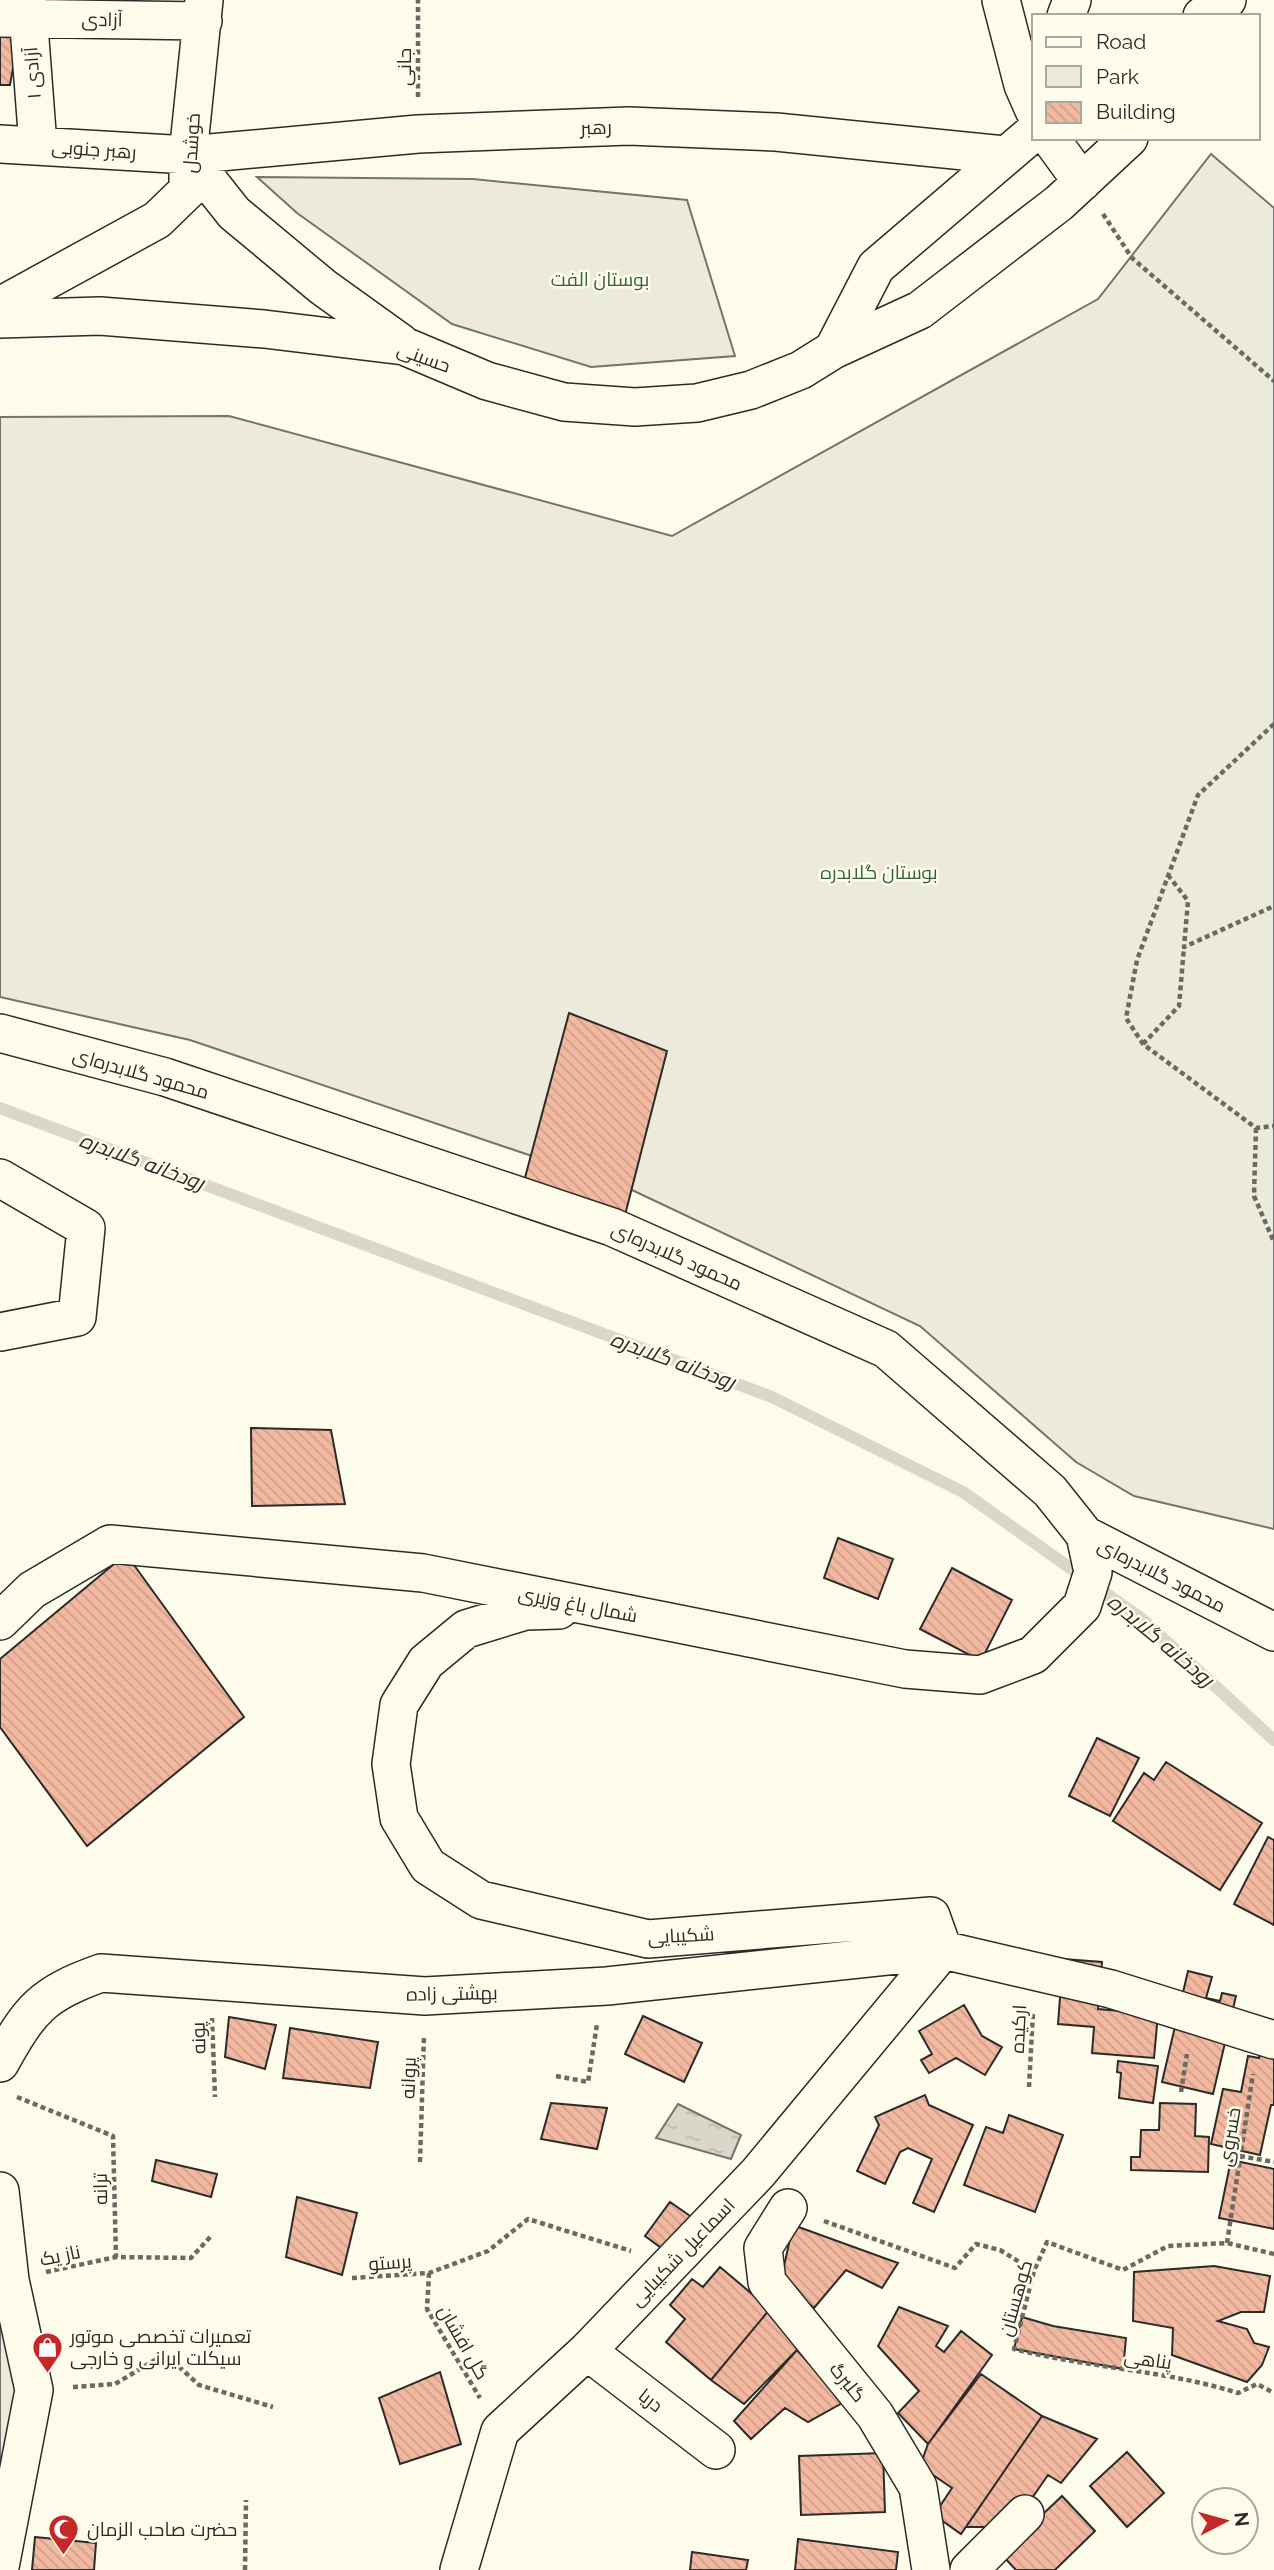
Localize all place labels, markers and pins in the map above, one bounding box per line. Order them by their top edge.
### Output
place label: تعمیرات تخصصی موتور سیکلت ایرانی و خارجی [69,2325,251,2370]
shop icon: تعمیرات تخصصی موتور سیکلت ایرانی و خارجی [30,2330,64,2374]
mosque icon: حضرت صاحب الزمان [47,2512,81,2556]
place label: حضرت صاحب الزمان [87,2518,237,2541]

